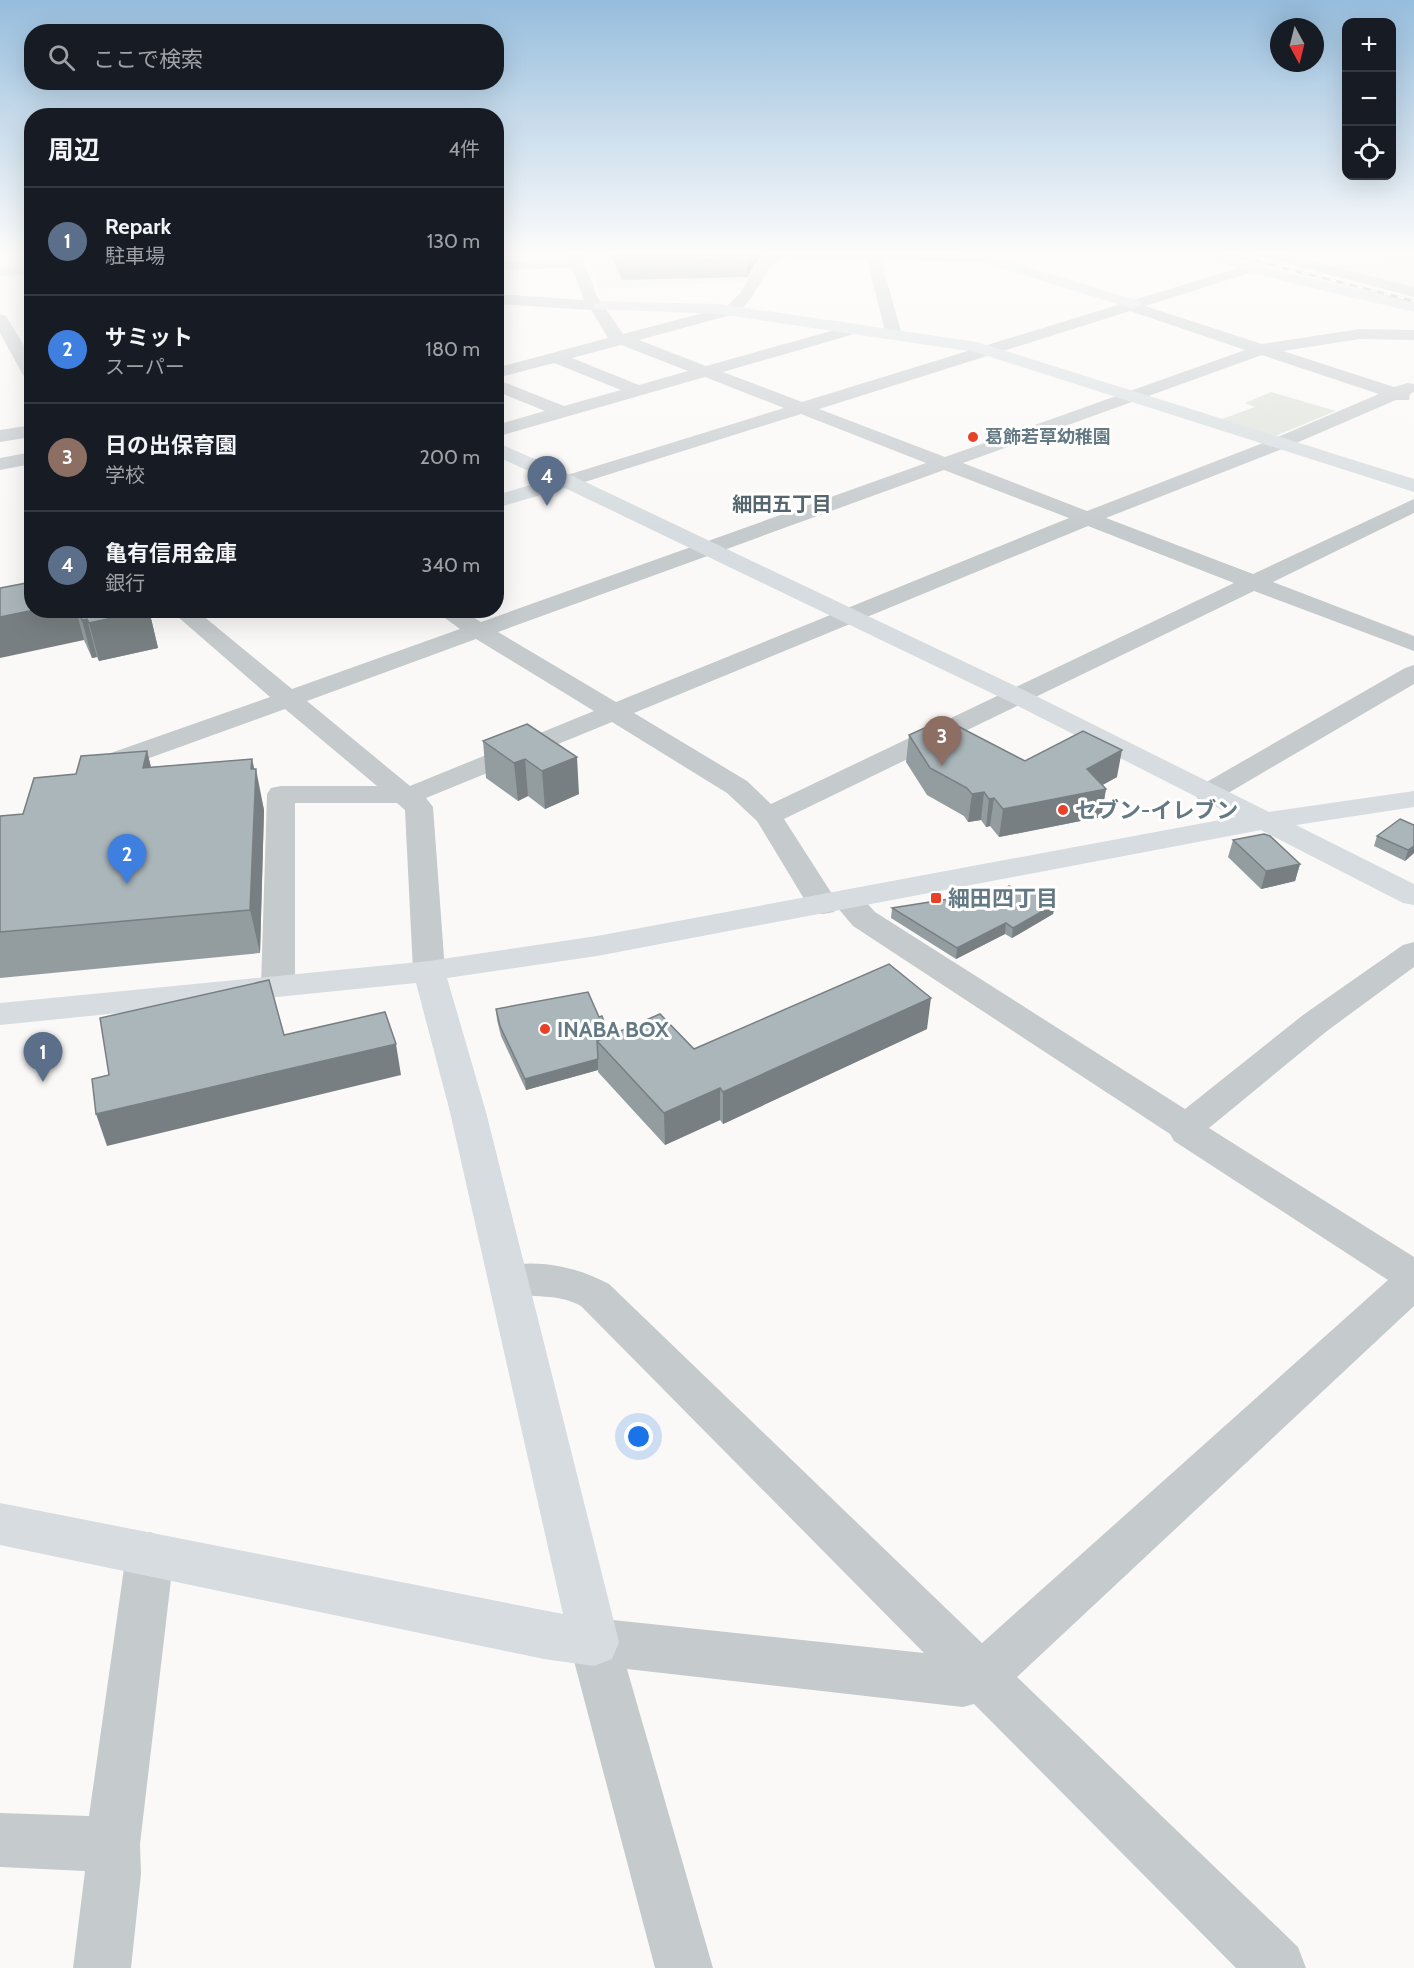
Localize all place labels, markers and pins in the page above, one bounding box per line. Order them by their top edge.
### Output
place label: 葛飾若草幼稚園 [985,426,1111,448]
marker: 葛飾若草幼稚園 [966,430,980,444]
pin: 4 [528,456,566,506]
pin: 3 [922,716,962,766]
place label: セブン-イレブン [1075,797,1238,824]
marker: セブン-イレブン [1056,803,1070,817]
pin: 2 [108,834,146,884]
place label: 細田四丁目 [948,885,1058,912]
marker: 細田四丁目 [929,891,943,905]
place label: INABA BOX [557,1016,669,1043]
marker: INABA BOX [538,1022,552,1036]
pin: 1 [24,1032,63,1082]

